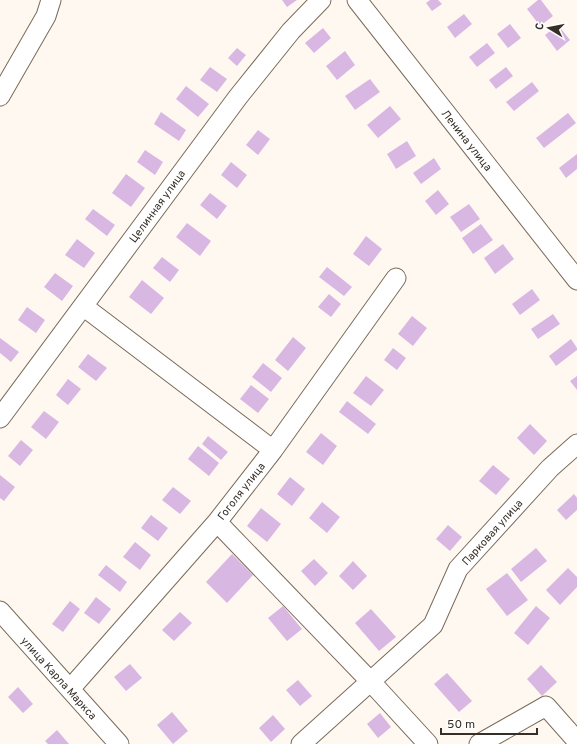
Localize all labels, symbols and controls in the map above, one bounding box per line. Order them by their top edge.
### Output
north arrow [529,8,569,48]
text: С [533,22,548,31]
street label: Ленина улица [438,107,495,174]
street label: Целинная улица [127,167,189,246]
street label: Гоголя улица [215,460,269,523]
street label: Парковая улица [459,497,526,569]
street label: улица Карла Маркса [17,634,99,723]
scale bar [441,710,537,736]
text: 50 m [447,717,475,733]

